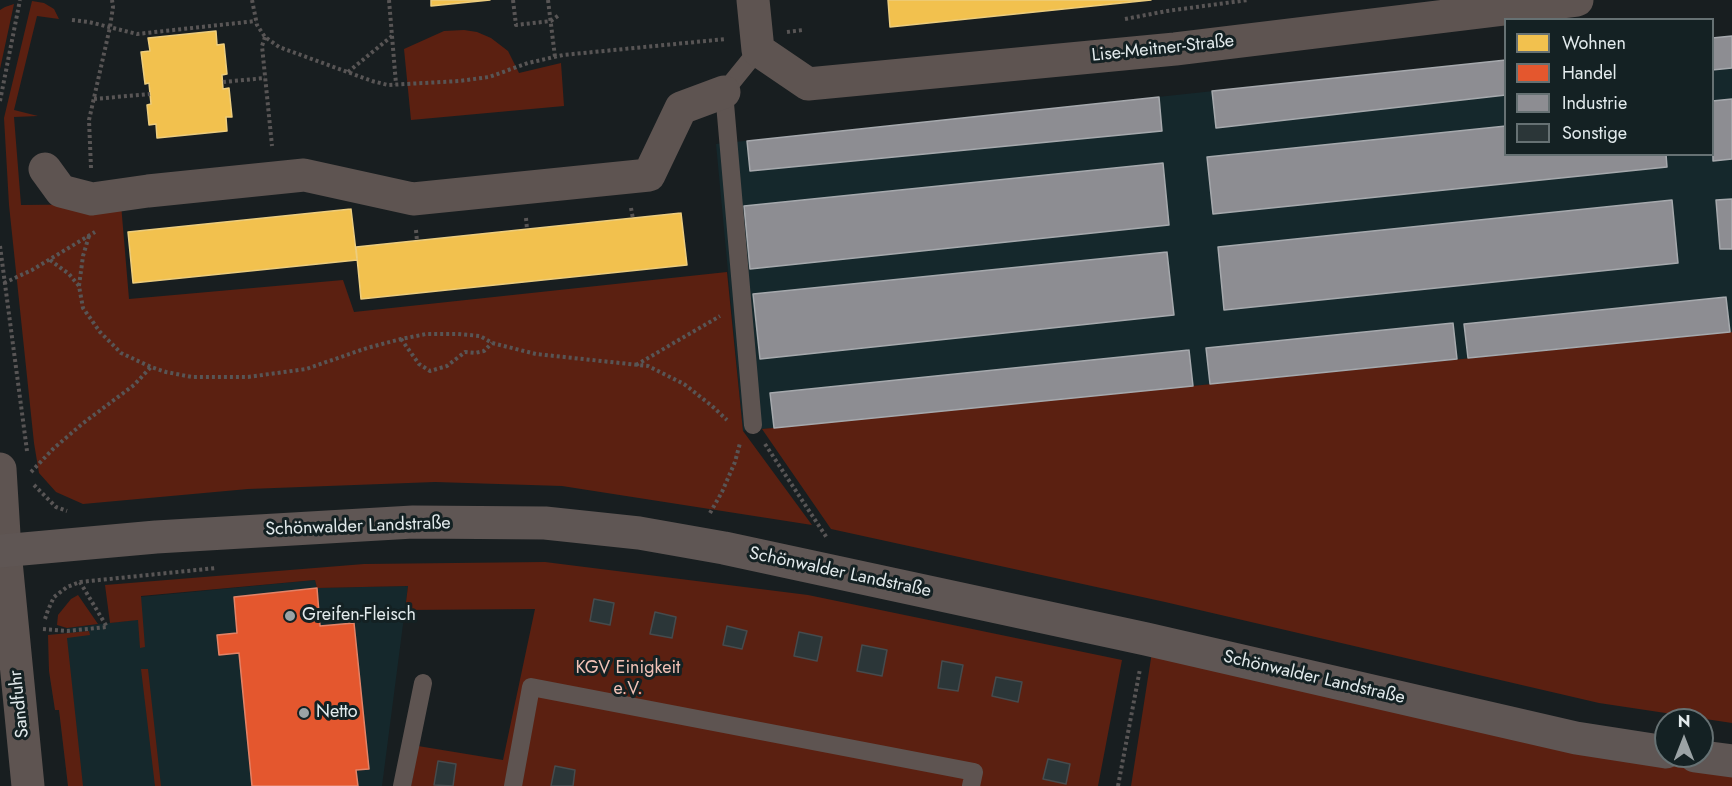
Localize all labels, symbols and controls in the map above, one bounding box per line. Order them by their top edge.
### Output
legend [1504,18,1714,156]
text: Wohnen [1562,30,1626,56]
street label: Lise-Meitner-Straße [1091,31,1235,67]
text: Handel [1562,60,1617,86]
text: Industrie [1562,90,1627,116]
text: Sonstige [1562,120,1627,146]
street label: Schönwalder Landstraße [265,513,451,541]
street label: Schönwalder Landstraße [747,543,933,603]
place label: Greifen-Fleisch [302,605,416,627]
marker: Greifen-Fleisch [283,609,297,623]
street label: Schönwalder Landstraße [1221,647,1407,709]
park label: KGV Einigkeit e.V. [576,658,680,700]
street label: Sandfuhr [6,669,34,739]
place label: Netto [316,702,358,724]
marker: Netto [297,706,311,720]
north arrow [1654,708,1714,768]
text: N [1678,710,1690,733]

